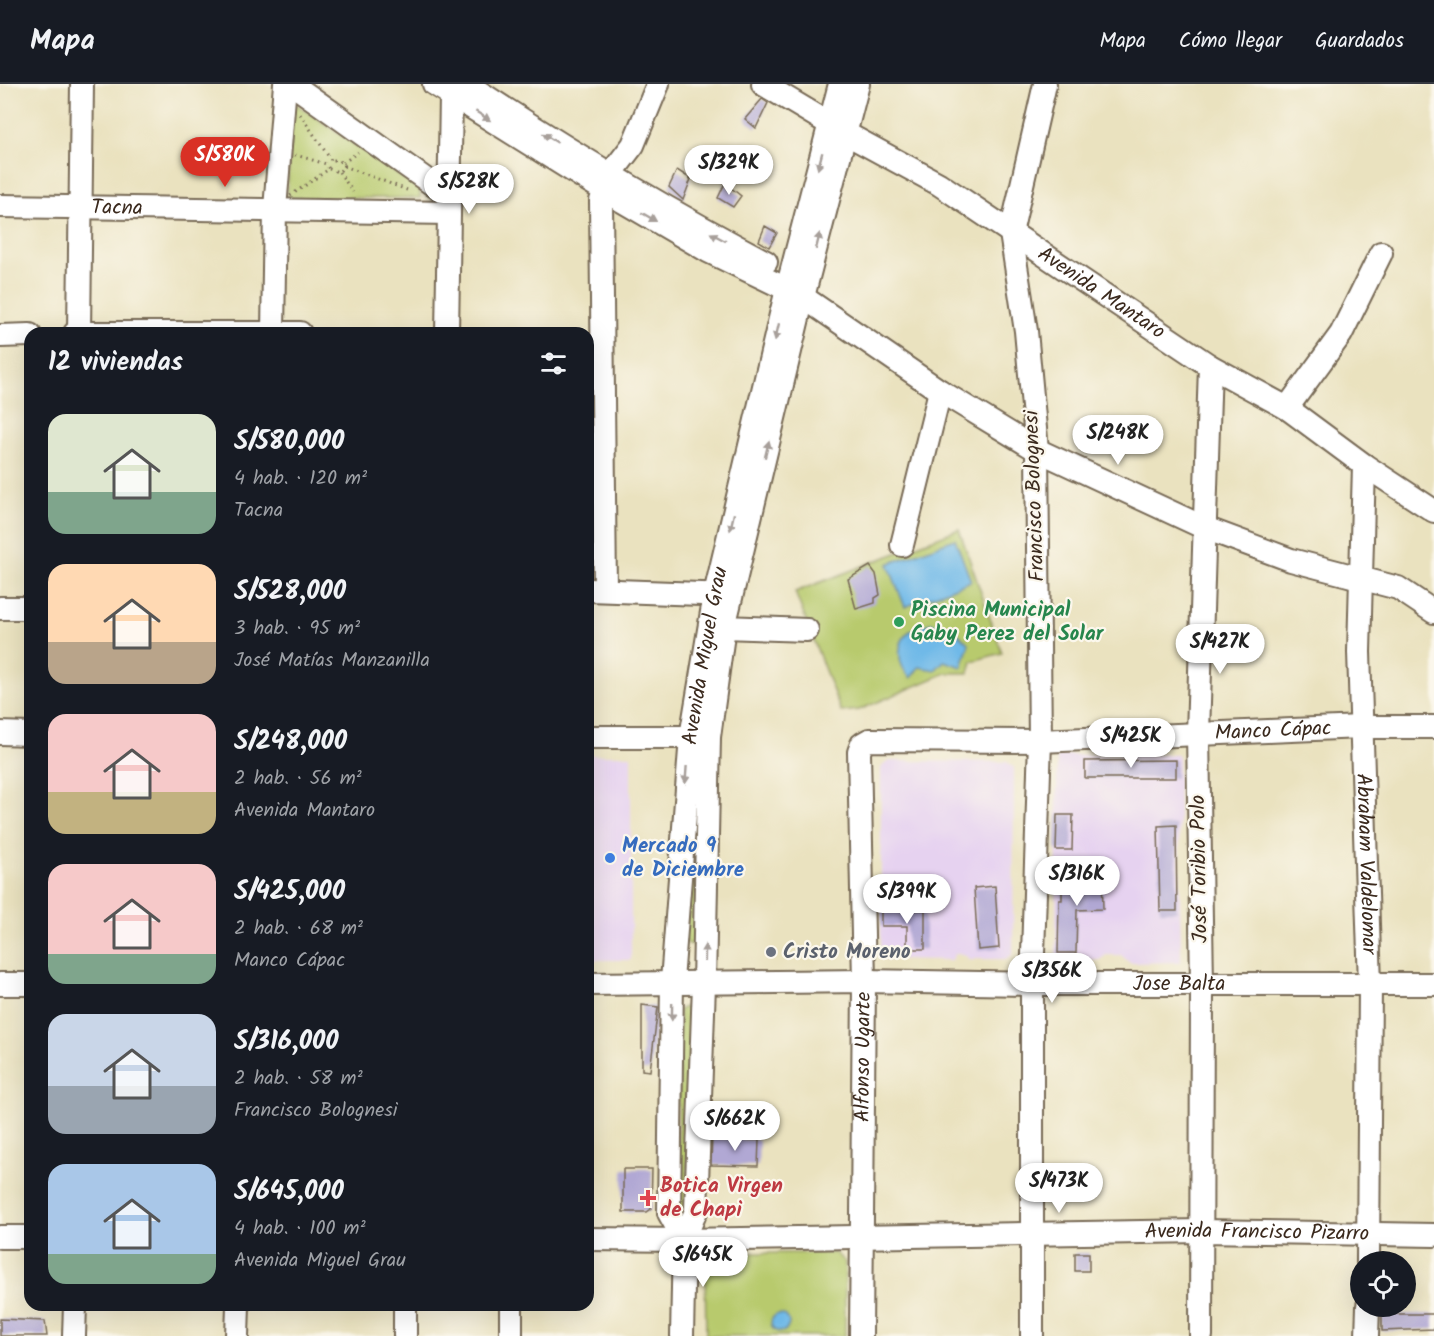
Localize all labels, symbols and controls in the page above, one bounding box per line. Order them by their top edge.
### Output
text: Mapa [30,19,95,64]
text: Mapa [1099,25,1146,58]
text: Cómo llegar [1179,25,1282,58]
text: Guardados [1315,25,1404,58]
one-way arrow [475,110,491,121]
one-way arrow [542,133,558,144]
pin: S/580K [176,137,274,188]
text: S/580K [195,140,255,172]
pin: S/329K [680,145,778,196]
text: S/329K [698,148,760,180]
one-way arrow [815,152,824,170]
pin: S/528K [420,164,518,215]
text: S/528K [438,167,500,199]
street label: Tacna [91,191,143,225]
one-way arrow [641,212,658,222]
one-way arrow [813,231,823,250]
one-way arrow [709,232,726,242]
street label: Avenida Mantaro [1031,238,1172,348]
one-way arrow [771,323,781,341]
text: 12 viviendas [48,342,183,384]
icon: filters [537,347,570,380]
street label: Francisco Bolognesi [1015,409,1054,582]
pin: S/248K [1069,415,1167,466]
text: S/248K [1086,418,1150,450]
text: S/580,000 [234,421,344,463]
icon: home [96,438,168,510]
one-way arrow [762,440,772,458]
text: 4 hab. · 120 m² [234,463,367,495]
text: Tacna [234,495,283,527]
one-way arrow [726,512,736,531]
street label: Avenida Miguel Grau [674,563,737,746]
text: S/528,000 [234,571,346,613]
icon: home [96,588,168,660]
place label: Piscina Municipal Gaby Perez del Solar [911,594,1105,651]
text: 3 hab. · 95 m² [234,613,360,645]
marker: Piscina Municipal Gaby Perez del Solar [892,615,906,629]
pin: S/427K [1171,624,1269,675]
text: S/427K [1190,627,1250,659]
text: José Matías Manzanilla [234,645,430,677]
street label: Manco Cápac [1214,712,1332,750]
pin: S/425K [1082,718,1180,769]
text: S/248,000 [234,721,347,763]
text: S/425K [1100,721,1162,753]
icon: home [96,738,168,810]
text: 2 hab. · 56 m² [234,763,362,795]
one-way arrow [682,766,691,785]
street label: Abraham Valdelomar [1347,773,1386,956]
text: Avenida Mantaro [234,795,375,827]
street label: José Toribio Polo [1182,795,1218,943]
place label: Mercado 9 de Diciembre [622,830,744,887]
marker: Mercado 9 de Diciembre [603,851,617,865]
pin: S/316K [1028,856,1126,907]
text: S/316K [1049,859,1105,891]
text: S/425,000 [234,871,345,913]
pin: S/399K [858,874,956,925]
text: S/399K [877,877,937,909]
icon: home [96,888,168,960]
text: 2 hab. · 68 m² [234,913,363,945]
place label: Cristo Moreno [783,936,911,969]
one-way arrow [700,943,710,962]
text: Manco Cápac [234,945,345,977]
marker: Cristo Moreno [764,945,778,959]
pin: S/356K [1003,953,1101,1004]
text: S/356K [1022,956,1082,988]
street label: Jose Balta [1133,968,1225,1001]
street label: Alfonso Ugarte [846,991,880,1122]
one-way arrow [667,1002,677,1021]
text: S/316,000 [234,1021,339,1063]
icon: home [96,1038,168,1110]
text: 2 hab. · 58 m² [234,1063,363,1095]
text: Francisco Bolognesi [234,1095,397,1127]
pin: S/662K [686,1101,784,1152]
text: S/662K [704,1104,766,1136]
pin: S/473K [1010,1163,1108,1214]
text: S/473K [1029,1166,1089,1198]
place label: Botica Virgen de Chapi [660,1170,783,1227]
text: S/645,000 [234,1171,344,1213]
icon: home [96,1188,168,1260]
marker: Botica Virgen de Chapi [641,1191,655,1205]
text: 4 hab. · 100 m² [234,1213,366,1245]
street label: Avenida Francisco Pizarro [1144,1214,1369,1250]
pin: S/645K [654,1237,752,1288]
text: S/645K [673,1240,733,1272]
text: Avenida Miguel Grau [234,1245,406,1277]
map controls [1350,1251,1416,1317]
button: locate [1350,1251,1416,1317]

